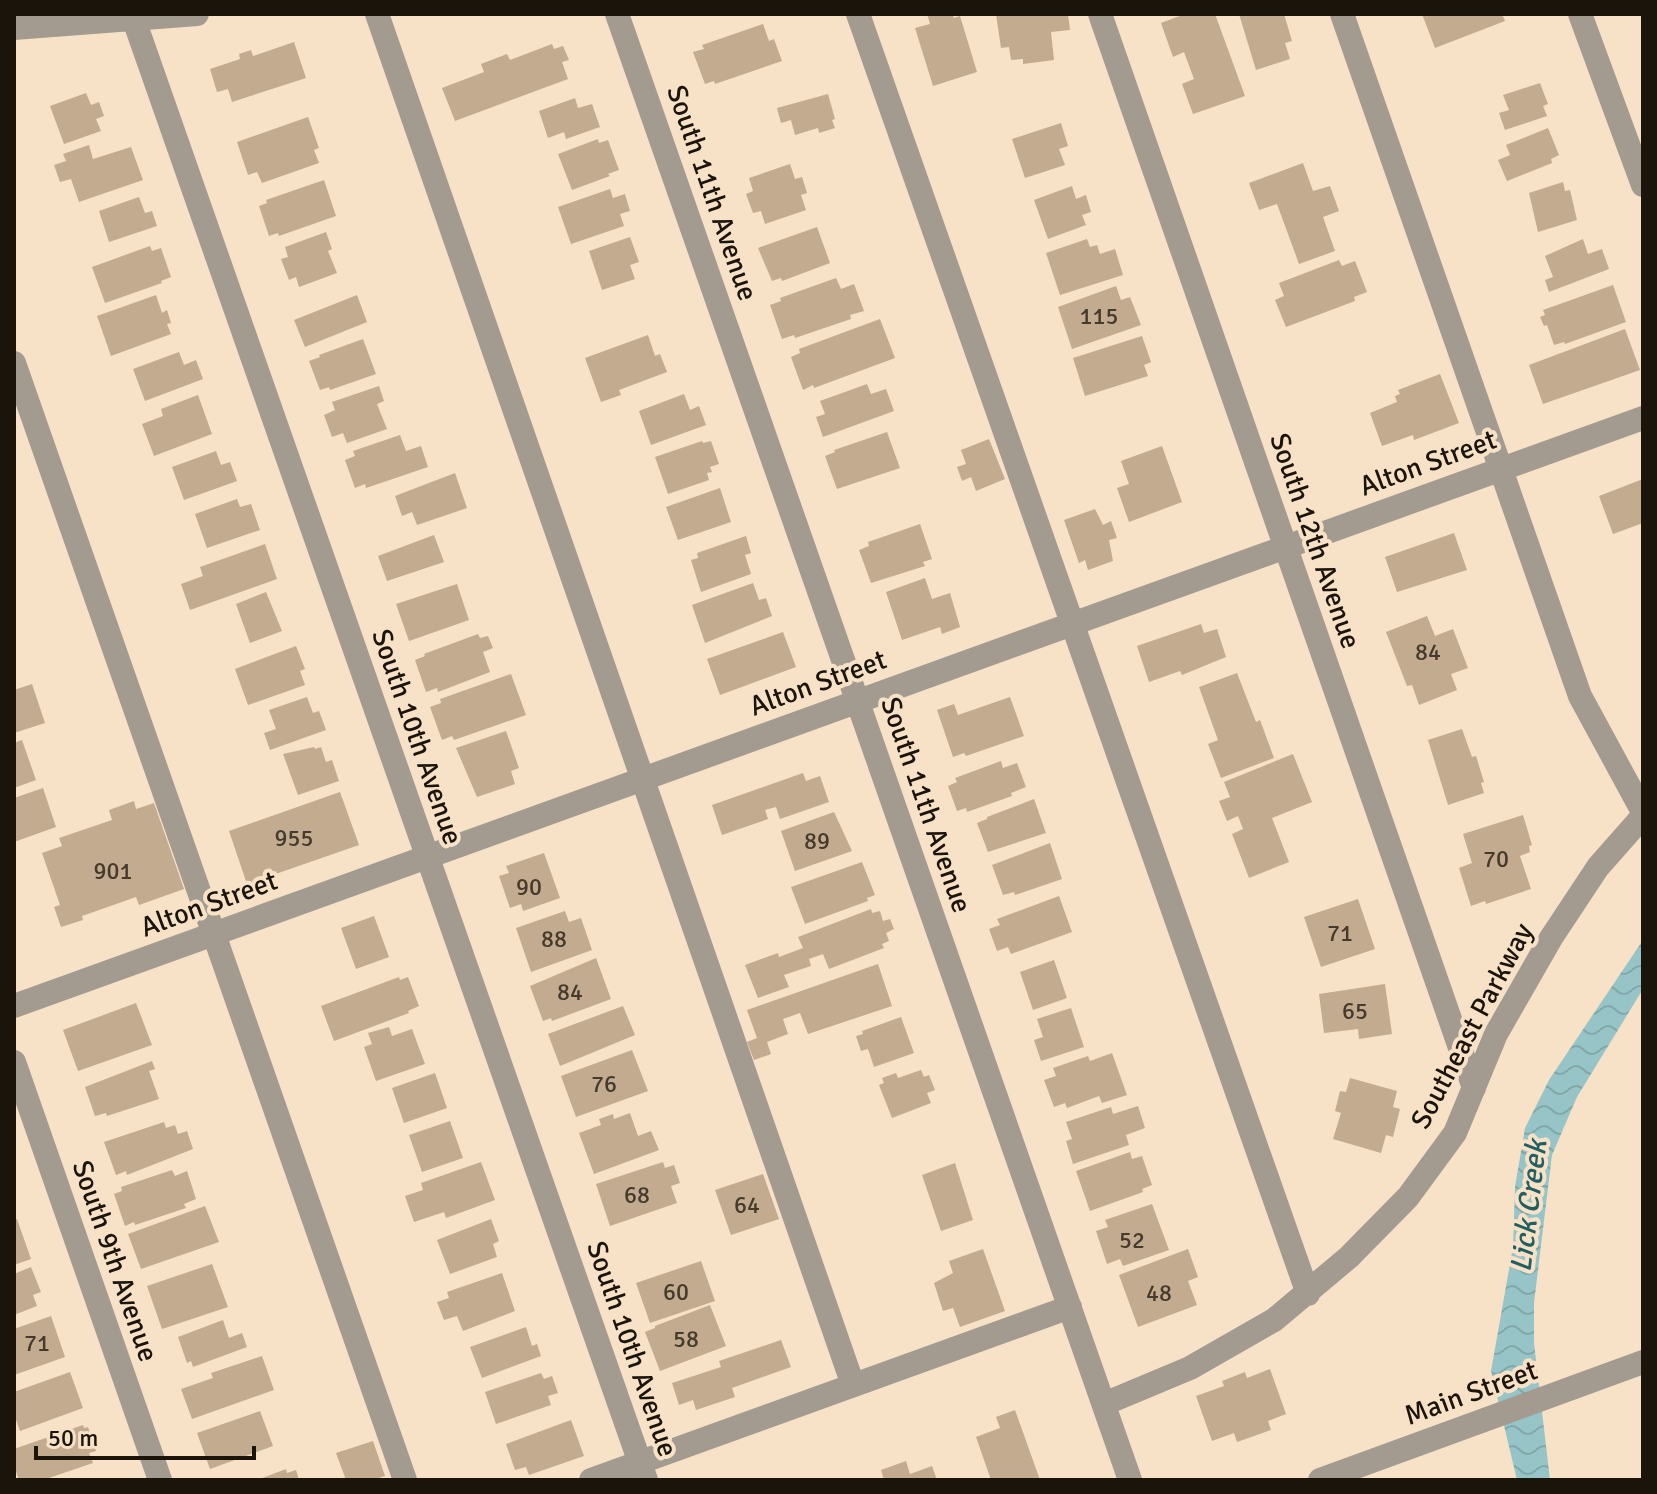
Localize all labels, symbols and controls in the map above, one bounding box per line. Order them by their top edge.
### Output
street label: South 11th Avenue [659,81,765,305]
house number: 115 [1080,301,1118,331]
street label: Alton Street [1355,422,1501,503]
street label: South 12th Avenue [1262,429,1368,653]
street label: South 10th Avenue [364,625,470,849]
house number: 84 [1415,637,1441,667]
street label: Alton Street [745,642,891,723]
street label: South 11th Avenue [873,693,979,917]
house number: 955 [275,823,313,853]
house number: 89 [804,826,830,856]
house number: 70 [1483,844,1509,874]
house number: 901 [94,856,132,886]
street label: Alton Street [136,863,282,944]
house number: 90 [516,872,542,902]
house number: 71 [1327,918,1353,948]
street label: Southeast Parkway [1404,918,1540,1134]
house number: 88 [541,924,567,954]
house number: 84 [557,977,583,1007]
house number: 65 [1342,996,1368,1026]
house number: 76 [591,1069,617,1099]
water label: Lick Creek [1503,1135,1556,1274]
street label: South 9th Avenue [65,1156,165,1366]
house number: 68 [624,1180,650,1210]
house number: 64 [734,1190,760,1220]
house number: 52 [1119,1225,1145,1255]
street label: South 10th Avenue [579,1237,685,1461]
house number: 60 [663,1277,689,1307]
house number: 48 [1146,1278,1172,1308]
house number: 58 [673,1324,699,1354]
house number: 71 [24,1328,50,1358]
street label: Main Street [1400,1353,1542,1433]
scale bar [36,1410,254,1460]
text: 50 m [48,1423,98,1453]

